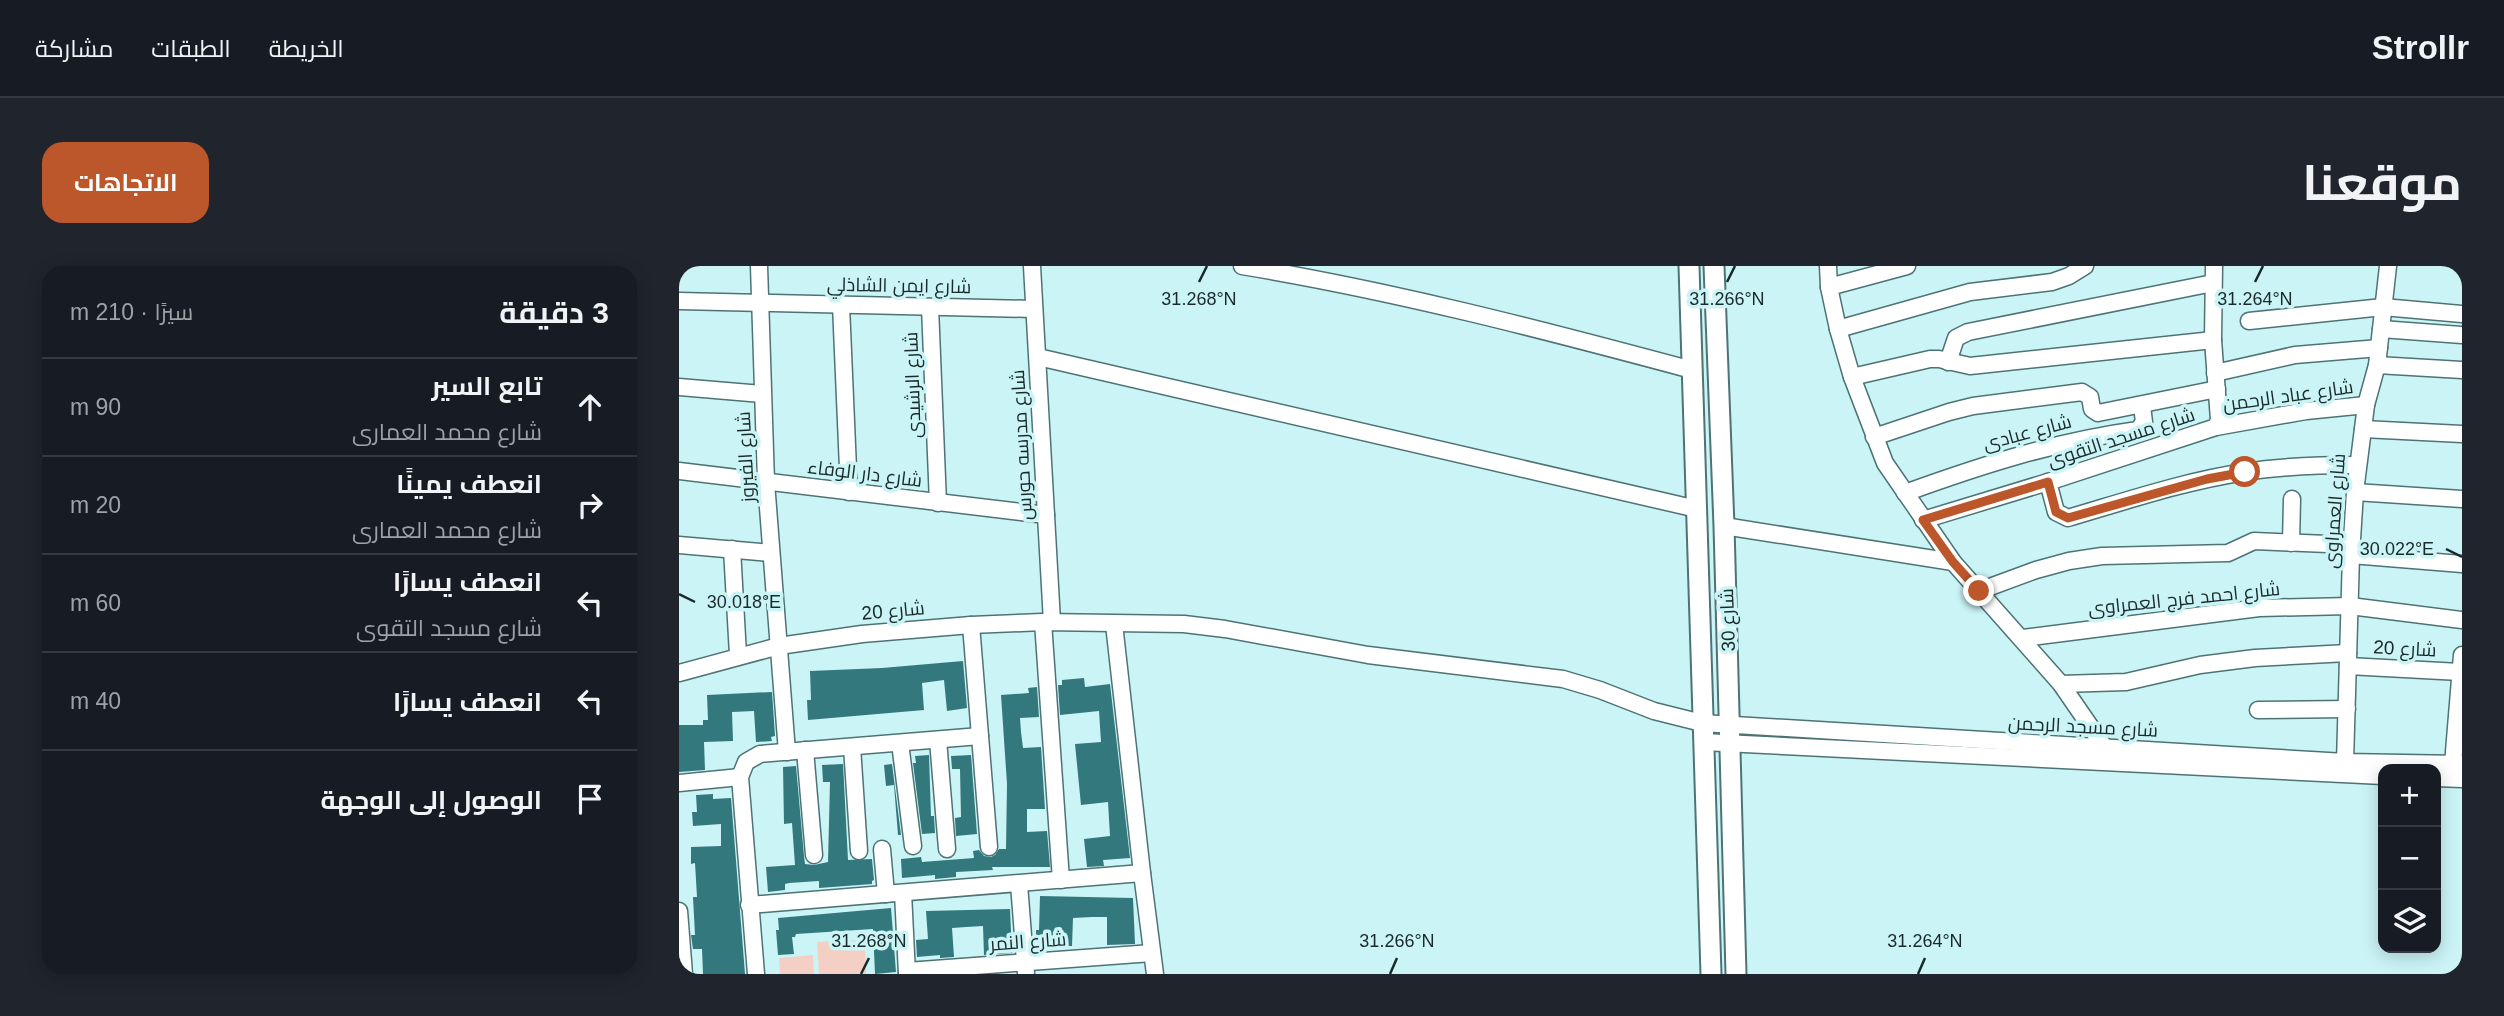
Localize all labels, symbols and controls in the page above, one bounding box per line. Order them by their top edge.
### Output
text: Strollr [2372,29,2469,66]
text: مشاركة [35,35,113,62]
text: الطبقات [151,35,231,62]
text: الخريطة [269,35,344,62]
button: الاتجاهات [42,142,209,223]
text: موقعنا [2302,156,2462,210]
street label: شارع ايمن الشاذلي [826,274,971,301]
text: 31.268°N [1161,289,1237,309]
text: 31.266°N [1689,289,1765,309]
text: 31.264°N [2217,289,2293,309]
text: 3 دقيقة [499,296,609,329]
text: سيرًا · 210 m [70,299,193,325]
street label: شارع الرشيدى [900,331,928,439]
street label: شارع مدرسه حورس [1007,369,1039,521]
text: تابع السير [431,371,542,401]
street label: شارع عباد الرحمن [2221,376,2355,418]
icon: ahead [571,388,609,426]
text: 90 m [70,394,121,420]
street label: شارع مسجد التقوى [2045,404,2198,474]
street label: شارع الفيروز [733,411,761,504]
street label: شارع عبادى [1981,411,2074,457]
text: شارع محمد العمارى [352,419,542,445]
street label: شارع العمراوى [2320,453,2352,570]
street label: شارع دار الوفاء [806,456,924,494]
route start [2229,456,2260,487]
text: انعطف يمينًا [396,469,542,499]
icon: right [571,486,609,524]
text: 20 m [70,492,121,518]
text: شارع محمد العمارى [352,517,542,543]
text: 30.022°E [2360,539,2434,559]
text: انعطف يسارًا [393,567,542,597]
route end [1963,575,1994,606]
street label: شارع احمد فرج العمراوى [2087,578,2281,622]
icon: left [571,584,609,622]
street label: شارع 30 [1716,588,1742,652]
text: 60 m [70,590,121,616]
text: 30.018°E [707,592,781,612]
street label: شارع 20 [861,597,926,627]
text: شارع مسجد التقوى [356,615,542,641]
street label: شارع 20 [2373,636,2437,664]
icon: left [571,682,609,720]
text: انعطف يسارًا [393,687,542,717]
text: 40 m [70,688,121,714]
street label: شارع مسجد الرحمن [2007,712,2159,744]
map controls [2378,764,2441,953]
button: + [2378,764,2441,827]
icon: arrive [571,780,609,818]
text: الوصول إلى الوجهة [320,785,542,815]
button: − [2378,827,2441,890]
button: layers [2378,890,2441,953]
street label: شارع النمر [988,928,1067,958]
text: 31.268°N [831,931,907,951]
text: 31.266°N [1359,931,1435,951]
text: 31.264°N [1887,931,1963,951]

